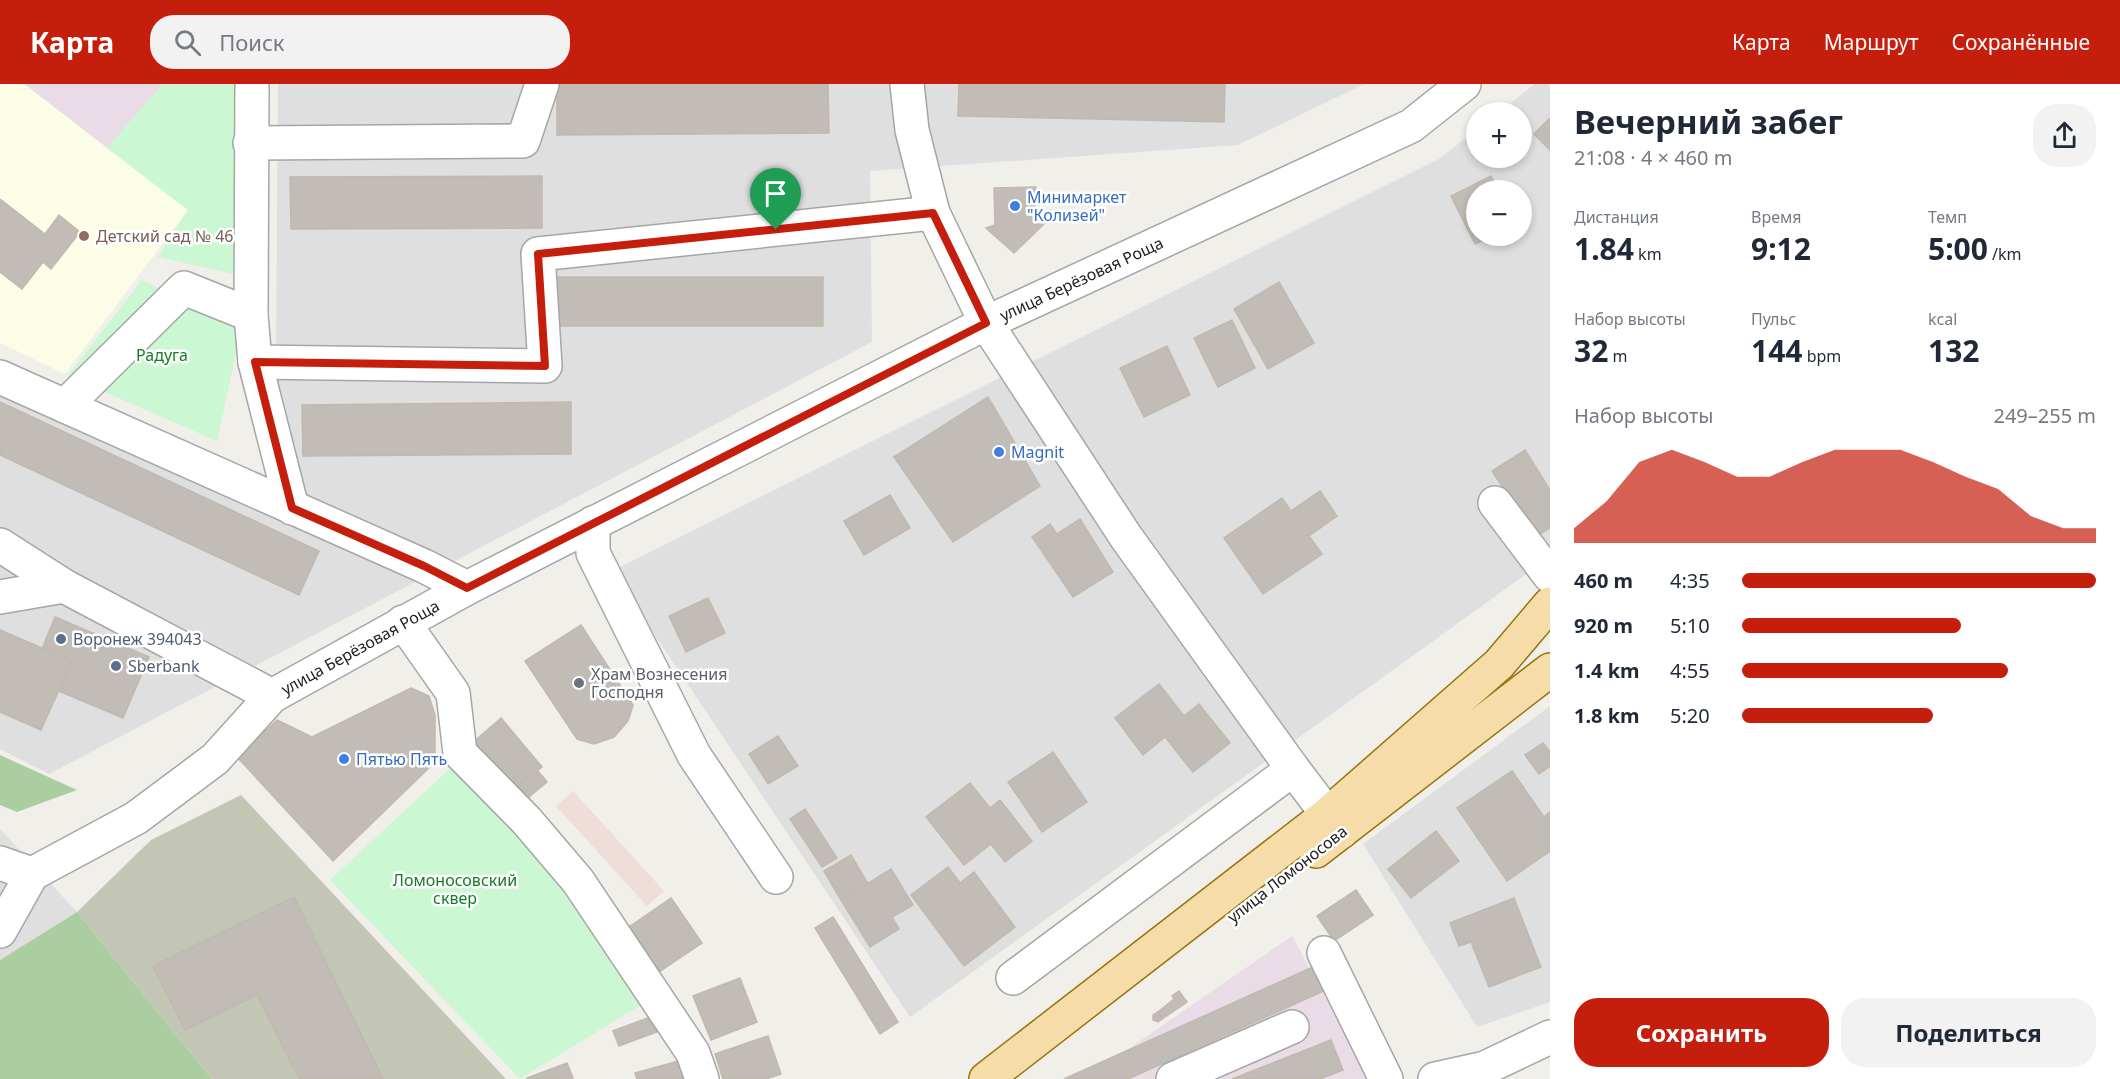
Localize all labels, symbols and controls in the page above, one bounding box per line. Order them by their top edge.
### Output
search box [150,15,570,69]
text: Карта [30,23,114,61]
icon: search [171,26,204,59]
text: Поиск [219,27,285,57]
text: Карта [1732,28,1791,56]
text: Маршрут [1824,28,1919,56]
text: Сохранённые [1952,28,2090,56]
text: Вечерний забег [1574,99,1843,144]
map controls [1466,102,1532,246]
button: + [1466,102,1532,168]
button: share [2033,104,2096,167]
text: 21:08 · 4 × 460 m [1574,144,1732,171]
pin [750,168,801,230]
icon: arrive [759,177,792,210]
button: − [1466,180,1532,246]
place label: Минимаркет "Колизей" [1027,186,1127,226]
marker: Минимаркет "Колизей" [1008,199,1022,213]
text: Дистанция [1574,206,1659,228]
text: Время [1751,206,1801,228]
text: Темп [1928,206,1967,228]
place label: Детский сад № 46 [96,225,233,247]
text: 1.84 [1574,228,1634,269]
text: 9:12 [1751,228,1811,269]
text: 5:00 [1928,228,1988,269]
marker: Детский сад № 46 [77,229,91,243]
street label: улица Берёзовая Роща [996,231,1167,326]
text: km [1634,243,1662,265]
text: /km [1988,243,2022,265]
text: Набор высоты [1574,308,1686,330]
text: Пульс [1751,308,1796,330]
text: kcal [1928,308,1957,330]
text: 32 [1574,330,1608,371]
text: 144 [1751,330,1802,371]
text: 132 [1928,330,1979,371]
park label: Радуга [136,344,188,366]
text: m [1608,345,1627,367]
text: bpm [1802,345,1841,367]
text: Набор высоты [1574,402,1713,429]
text: 249–255 m [1993,402,2096,429]
place label: Magnit [1011,441,1064,463]
marker: Magnit [992,445,1006,459]
text: 460 m [1574,567,1633,594]
text: 4:35 [1670,567,1710,594]
street label: улица Берёзовая Роща [277,595,443,700]
text: 920 m [1574,612,1633,639]
text: 5:10 [1670,612,1710,639]
place label: Воронеж 394043 [73,628,202,650]
marker: Воронеж 394043 [54,632,68,646]
place label: Sberbank [128,655,200,677]
text: 1.4 km [1574,657,1640,684]
text: 4:55 [1670,657,1710,684]
marker: Sberbank [109,659,123,673]
place label: Храм Вознесения Господня [591,663,727,703]
marker: Храм Вознесения Господня [572,676,586,690]
text: 1.8 km [1574,702,1640,729]
text: 5:20 [1670,702,1710,729]
place label: Пятью Пять [356,748,447,770]
marker: Пятью Пять [337,752,351,766]
street label: улица Ломоносова [1223,820,1351,928]
park label: Ломоносовский сквер [393,869,517,909]
button: Сохранить [1574,998,1829,1067]
button: Поделиться [1841,998,2096,1067]

